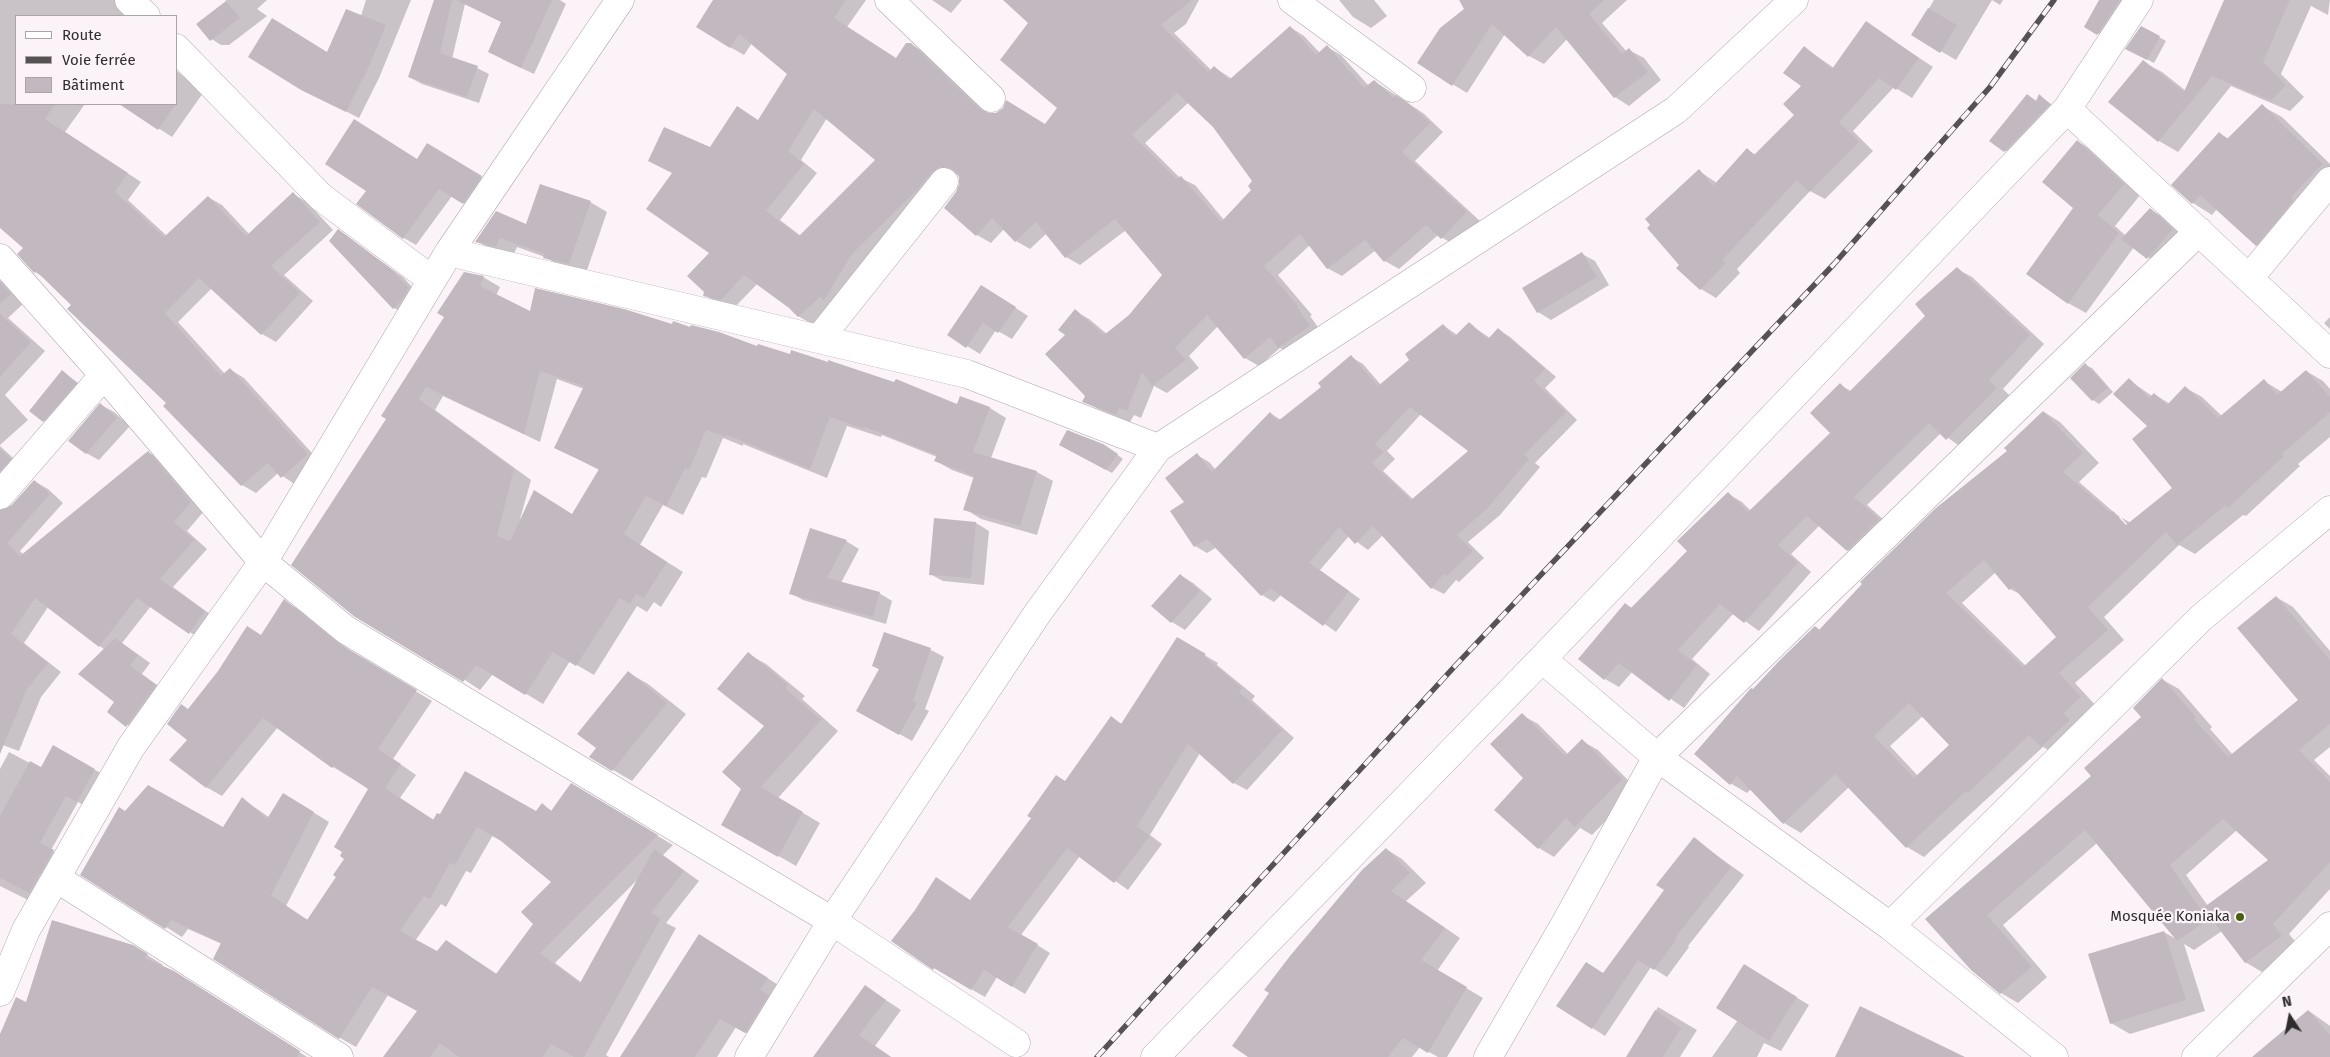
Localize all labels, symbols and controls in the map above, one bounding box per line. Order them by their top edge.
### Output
legend [15,15,178,105]
text: Route [62,26,102,44]
text: Voie ferrée [62,51,136,69]
text: Bâtiment [62,76,124,94]
place label: Mosquée Koniaka [2110,908,2230,926]
marker: Mosquée Koniaka [2234,911,2246,923]
north arrow [2265,992,2315,1042]
text: N [2281,993,2293,1011]

